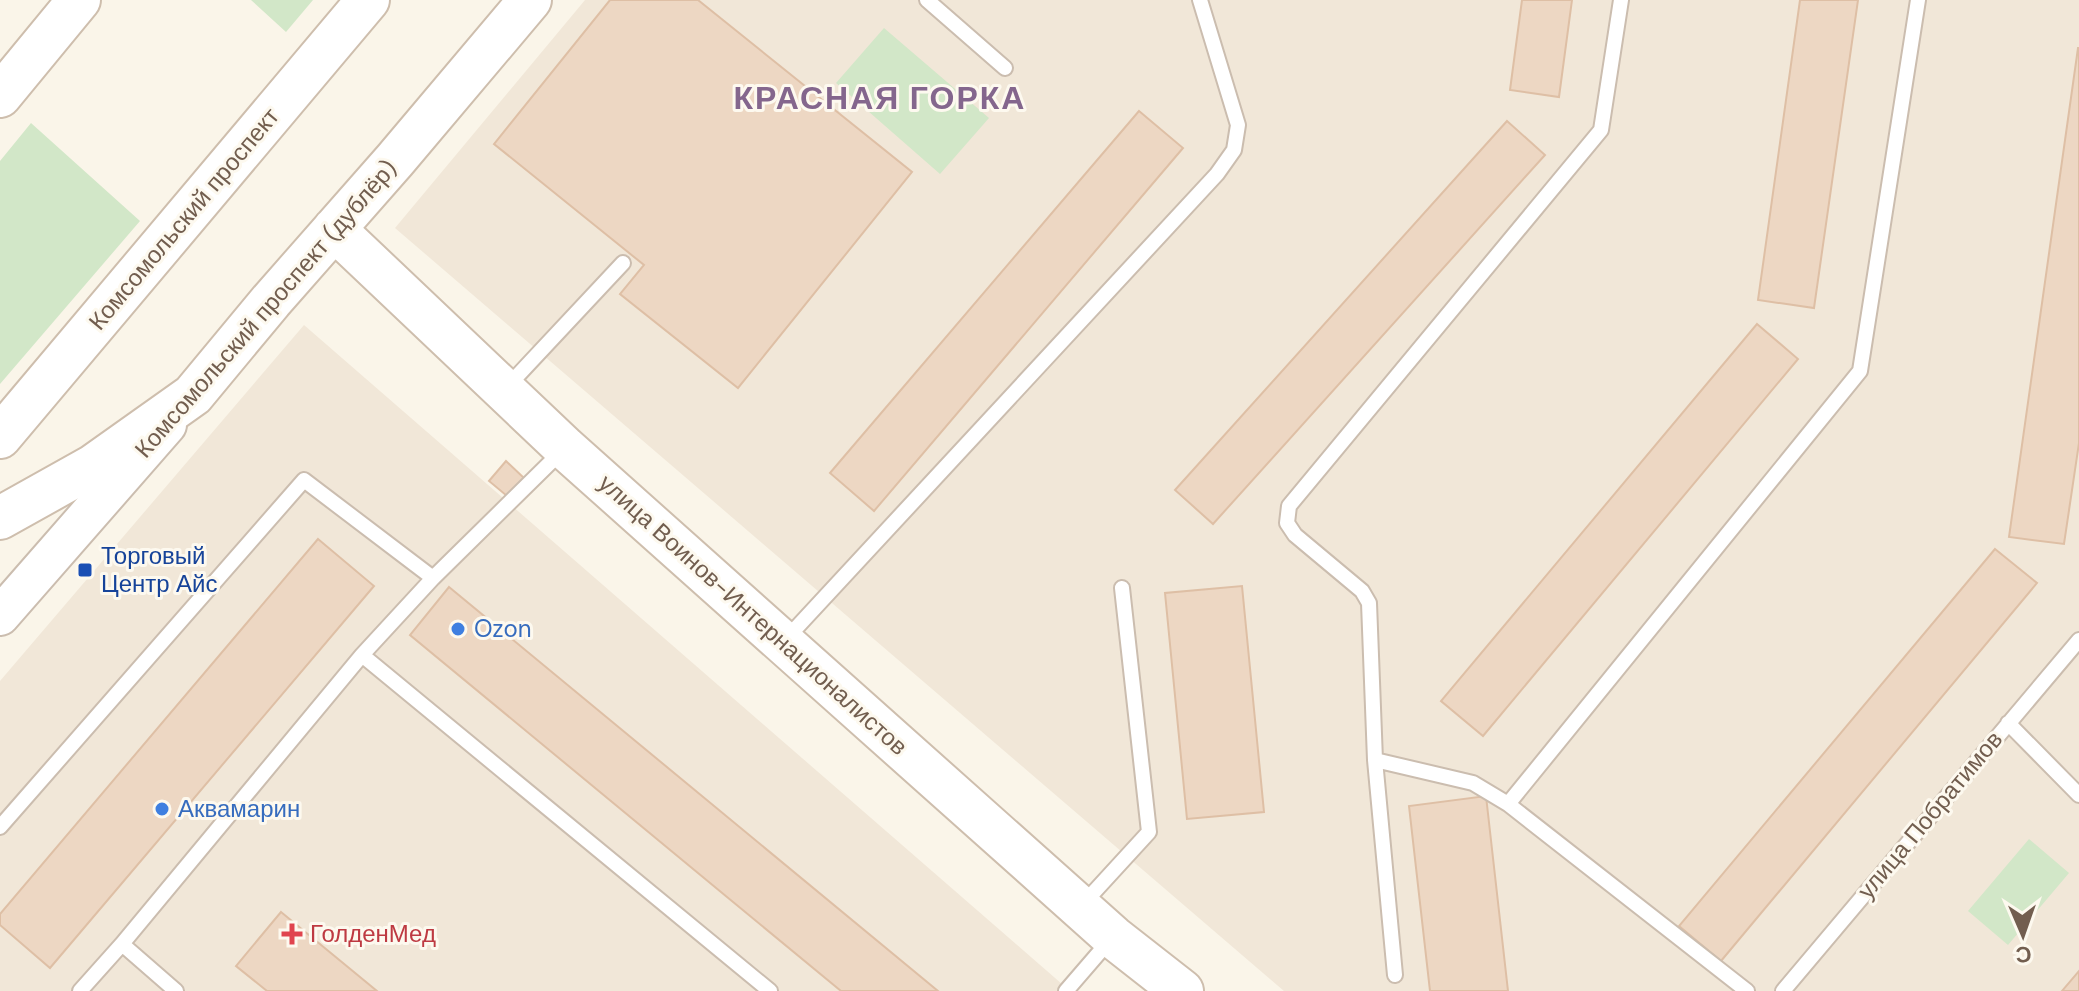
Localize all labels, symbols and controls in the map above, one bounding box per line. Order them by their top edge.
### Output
district label: КРАСНАЯ ГОРКА [734,77,1026,119]
street label: Комсомольский проспект [82,101,286,336]
street label: Комсомольский проспект (дублёр) [128,153,404,464]
street label: улица Воинов-Интернационалистов [592,468,914,762]
place label: Торговый Центр Айс [101,540,218,599]
marker: Торговый Центр Айс [76,561,94,579]
place label: Ozon [474,613,532,644]
marker: Ozon [449,620,467,638]
street label: улица Побратимов [1850,724,2009,905]
place label: Аквамарин [178,793,300,824]
marker: Аквамарин [153,800,171,818]
north arrow [1983,895,2063,975]
place label: ГолденМед [310,918,436,949]
marker: ГолденМед [281,923,303,945]
text: С [2015,940,2032,969]

